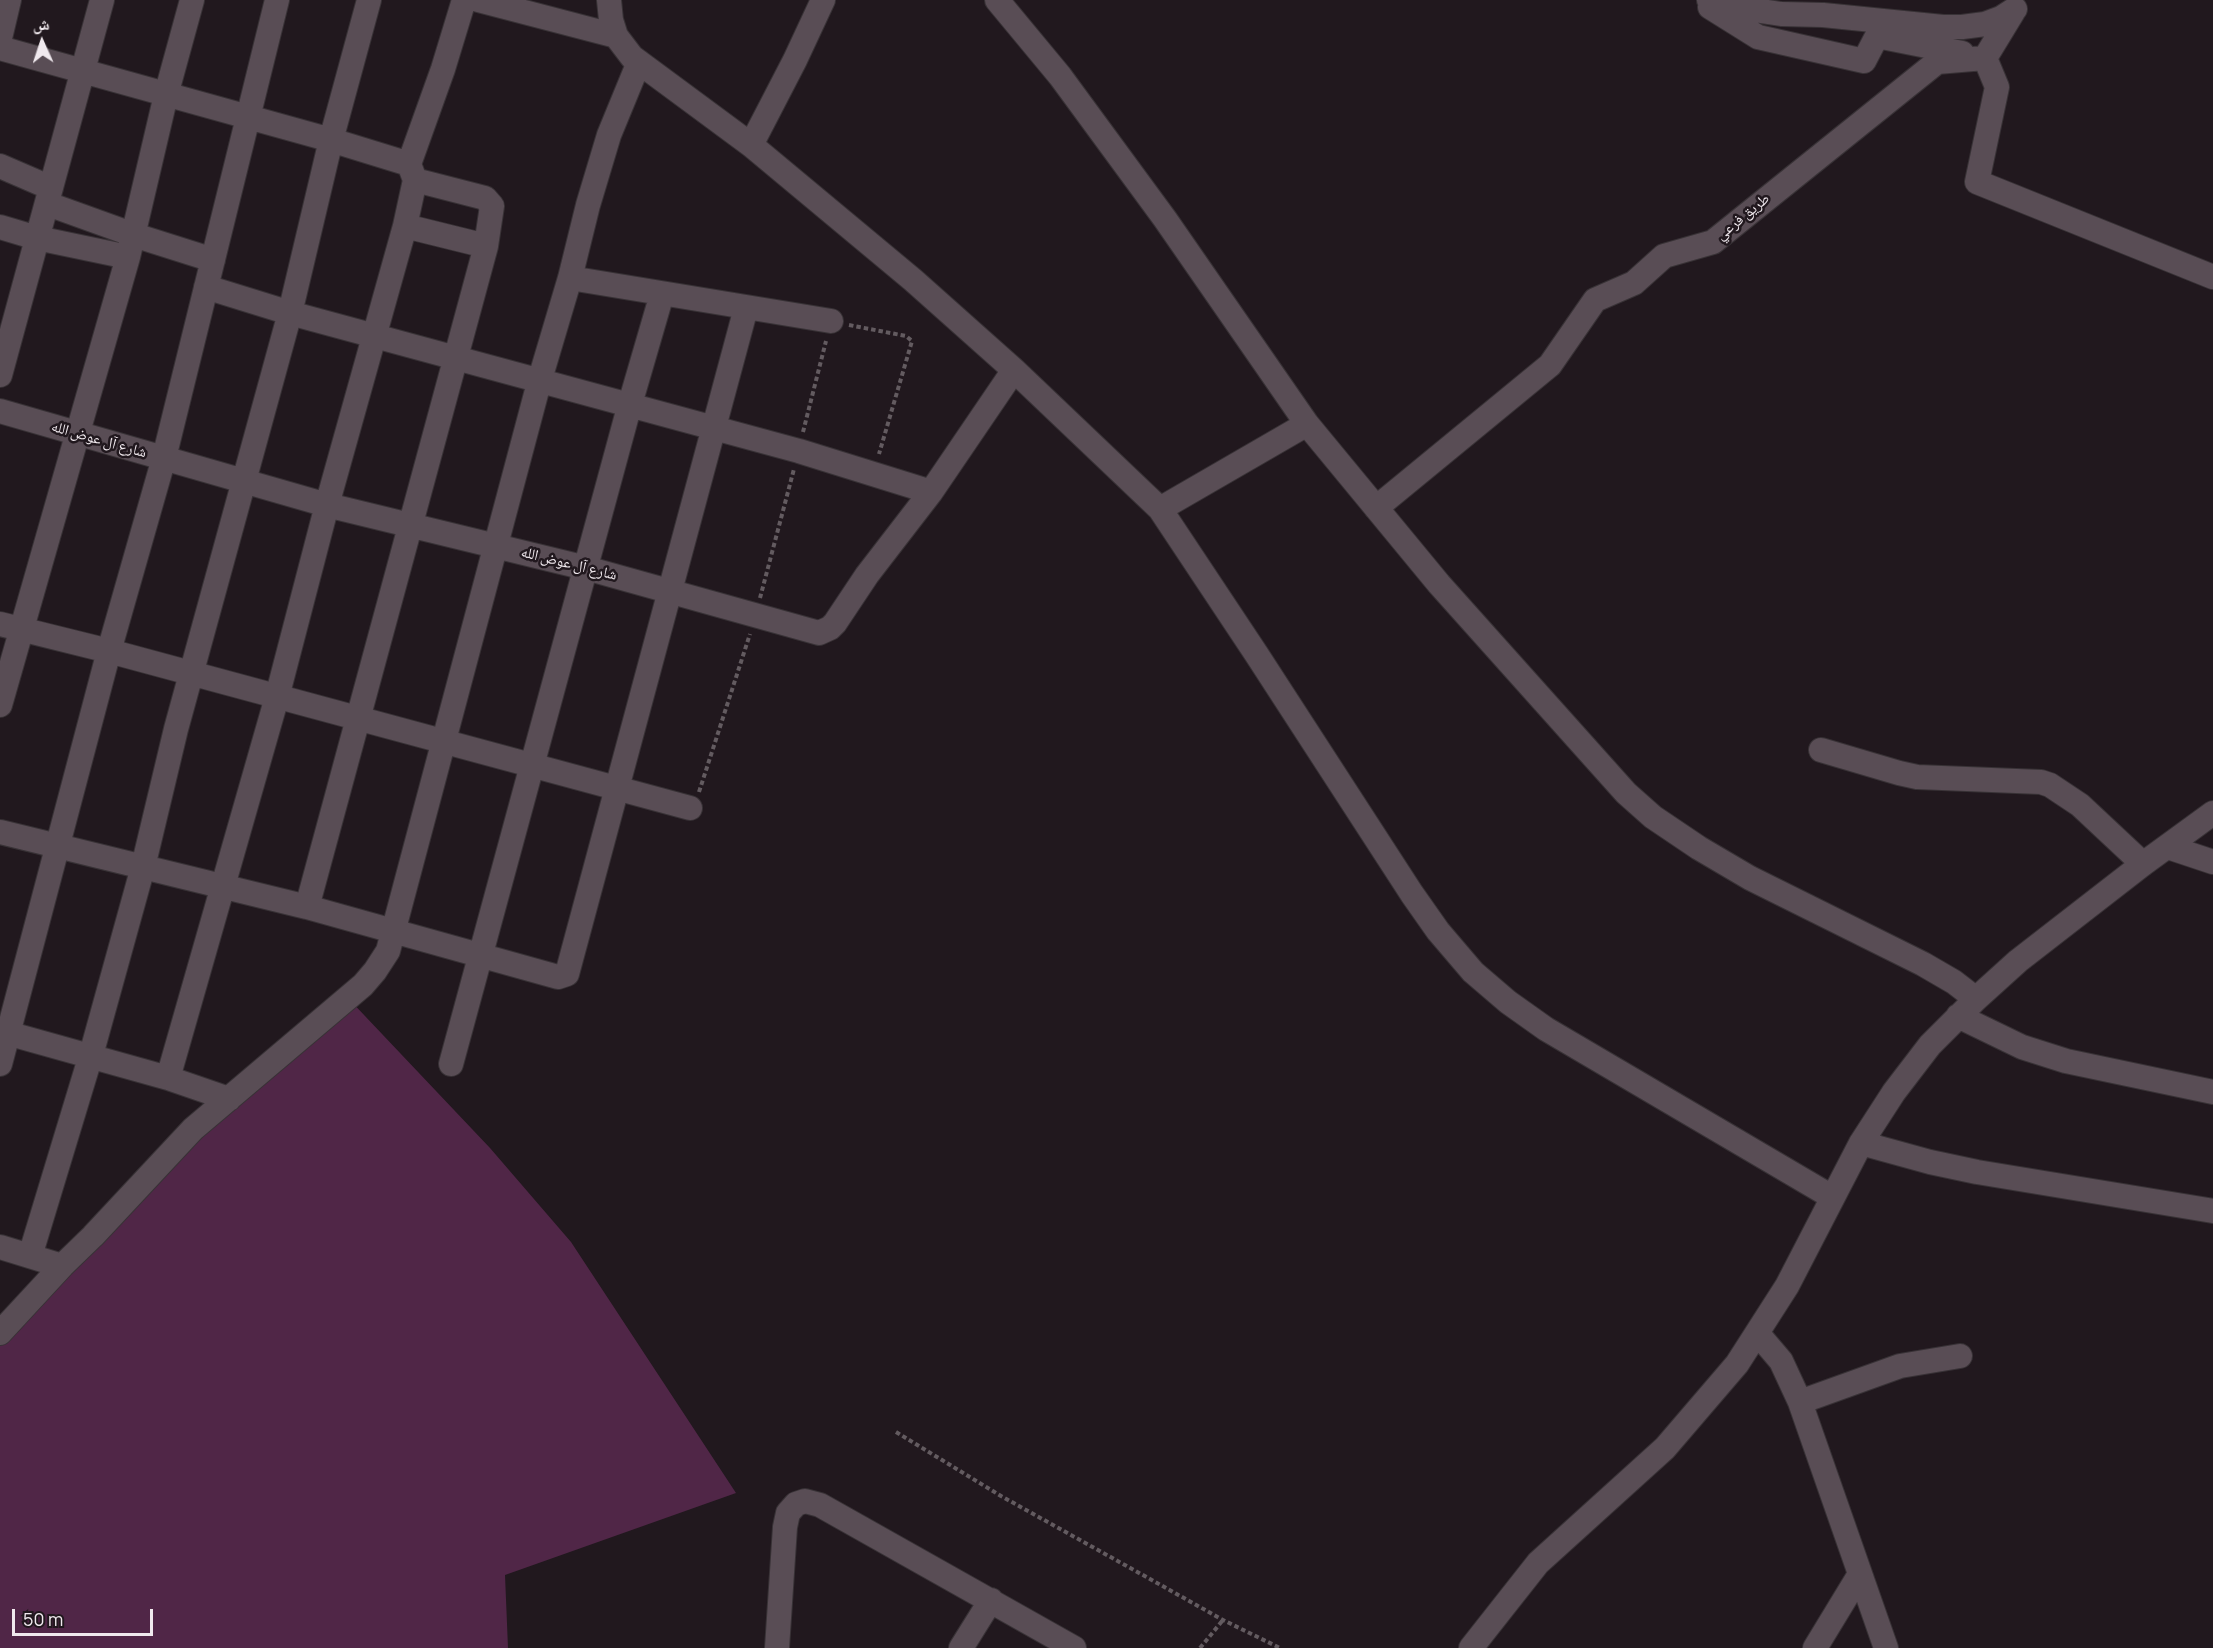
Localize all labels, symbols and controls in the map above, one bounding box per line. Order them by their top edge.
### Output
north arrow [12,12,72,72]
text: ش [32,13,50,35]
street label: طريق فرعي [1712,190,1774,244]
street label: شارع آل عوض الله [49,418,149,462]
street label: شارع آل عوض الله [519,543,619,585]
scale bar [15,1597,156,1635]
text: 50 m [23,1607,63,1631]

